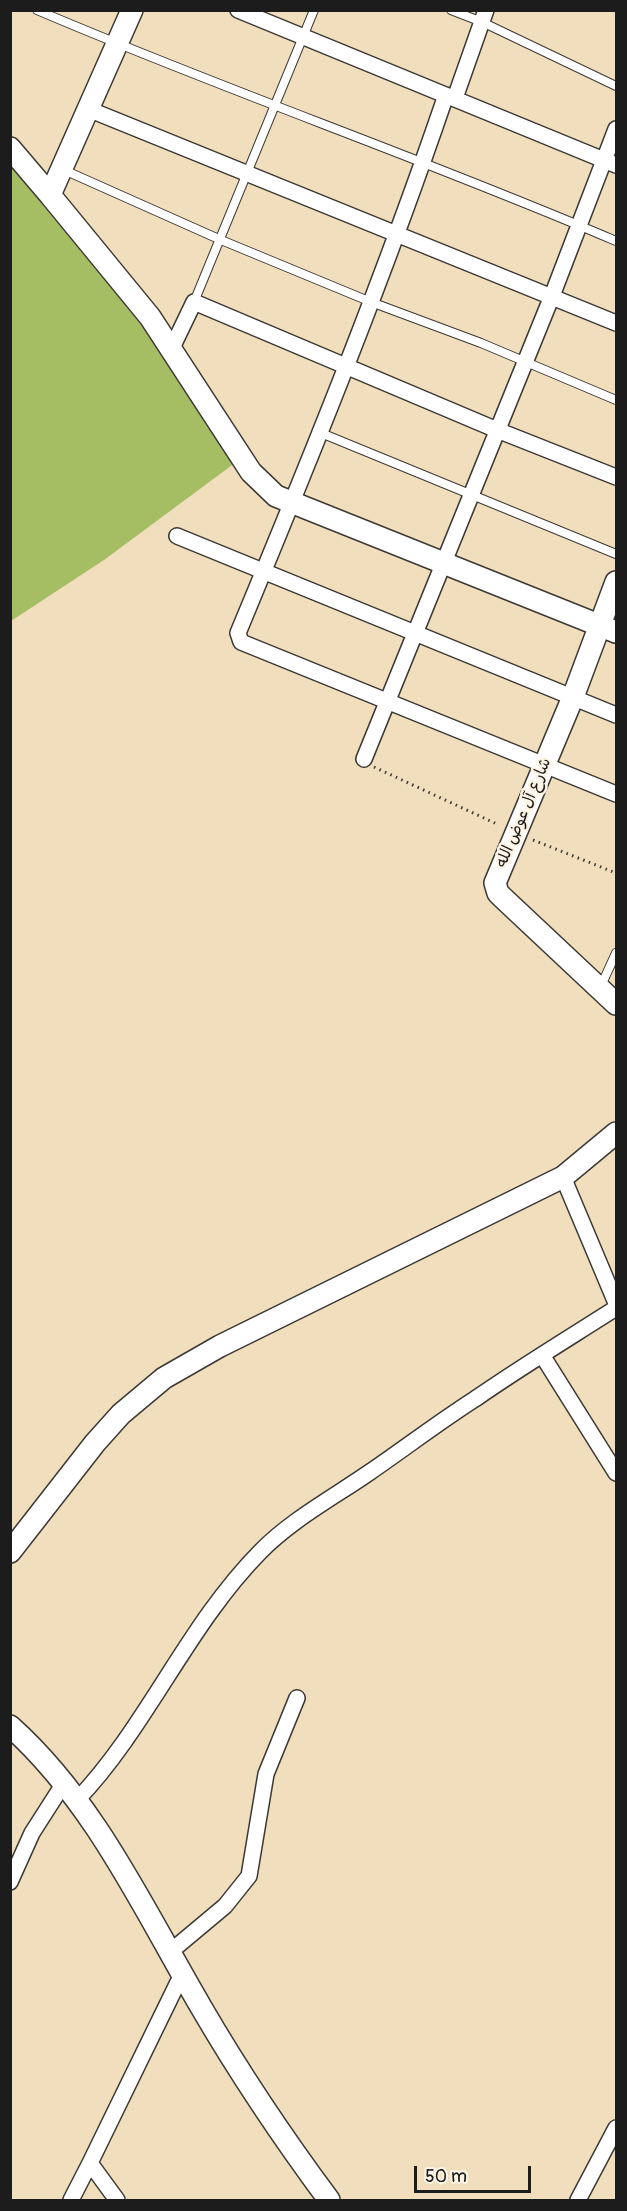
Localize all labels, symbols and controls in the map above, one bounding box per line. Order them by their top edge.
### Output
street label: شارع آل عوض الله [492,755,556,871]
scale bar [417,2154,534,2192]
text: 50 m [425,2165,467,2188]

